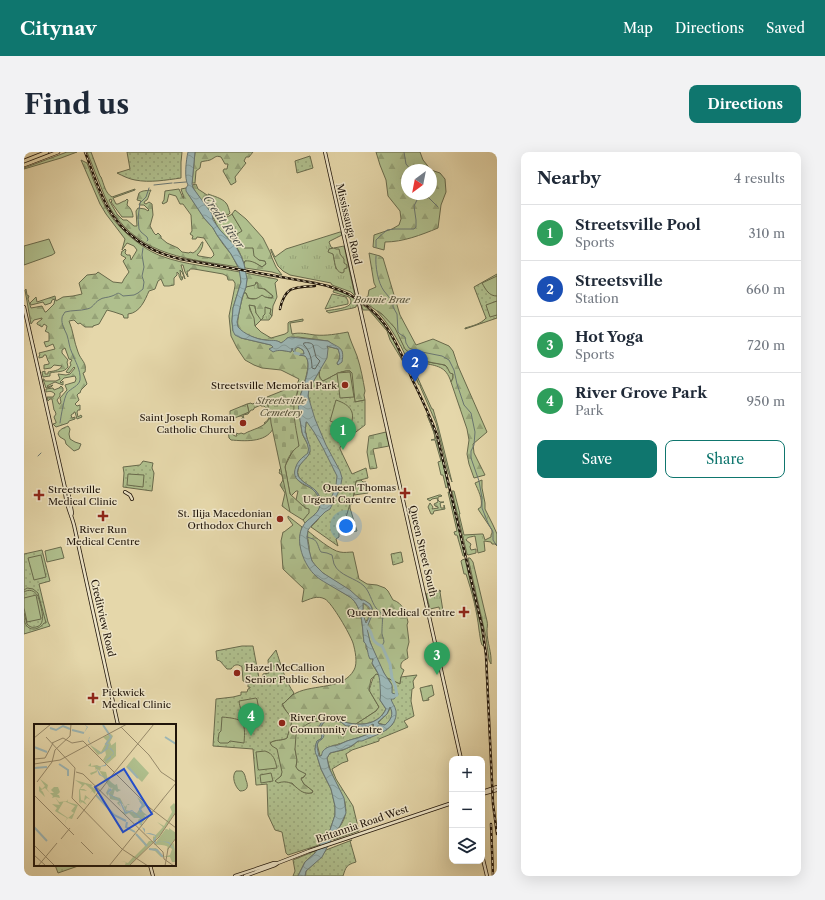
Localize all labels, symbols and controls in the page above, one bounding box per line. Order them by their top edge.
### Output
text: Citynav [20,17,97,40]
text: Map [623,19,653,37]
text: Directions [675,19,744,37]
text: Saved [766,19,805,37]
button: Directions [689,85,801,123]
text: Find us [24,87,129,121]
north arrow [401,164,437,200]
text: Nearby [537,168,601,188]
text: 4 results [734,170,785,186]
street label: Mississauga Road [333,182,365,266]
water label: Credit River [200,192,248,252]
text: Streetsville Pool [575,215,701,234]
text: 1 [547,225,553,241]
text: 310 m [749,225,785,241]
text: Sports [575,234,614,250]
text: Streetsville [575,271,663,290]
text: 2 [546,281,554,297]
text: 660 m [746,281,785,297]
text: Station [575,290,619,306]
park label: Bonnie Brae [353,293,411,306]
text: Hot Yoga [575,327,643,346]
text: 3 [546,337,554,353]
text: 720 m [747,337,785,353]
text: Sports [575,346,614,362]
pin: 2 [402,349,428,382]
place label: Streetsville Memorial Park [211,379,338,392]
marker: Streetsville Memorial Park [340,380,350,390]
text: River Grove Park [575,383,707,402]
text: 4 [546,393,554,409]
text: 950 m [747,393,785,409]
park label: Streetsville Cemetery [255,394,307,419]
text: Park [575,402,603,418]
place label: Saint Joseph Roman Catholic Church [139,411,236,436]
pin: 1 [330,417,356,450]
marker: Saint Joseph Roman Catholic Church [238,418,248,428]
button: Save [537,440,657,478]
button: Share [665,440,785,478]
place label: Queen Thomas Urgent Care Centre [303,481,396,506]
place label: Streetsville Medical Clinic [48,483,117,508]
marker: Queen Thomas Urgent Care Centre [399,487,411,499]
marker: Streetsville Medical Clinic [33,489,45,501]
street label: Queen Street South [406,504,440,599]
place label: St. Ilija Macedonian Orthodox Church [178,507,273,532]
marker: River Run Medical Centre [97,510,109,522]
marker: St. Ilija Macedonian Orthodox Church [275,514,285,524]
your location [336,516,356,536]
place label: River Run Medical Centre [66,523,140,548]
street label: Creditview Road [88,578,118,658]
place label: Queen Medical Centre [347,606,455,619]
marker: Queen Medical Centre [458,606,470,618]
pin: 3 [424,642,450,675]
place label: Hazel McCallion Senior Public School [245,661,344,686]
marker: Hazel McCallion Senior Public School [232,668,242,678]
place label: Pickwick Medical Clinic [102,686,171,711]
marker: Pickwick Medical Clinic [87,692,99,704]
pin: 4 [238,703,264,736]
place label: River Grove Community Centre [290,711,383,736]
marker: River Grove Community Centre [277,718,287,728]
inset map [34,724,176,866]
map controls [449,756,485,864]
button: + [449,756,485,792]
button: − [449,792,485,828]
street label: Britannia Road West [314,802,410,846]
button: layers [449,828,485,864]

